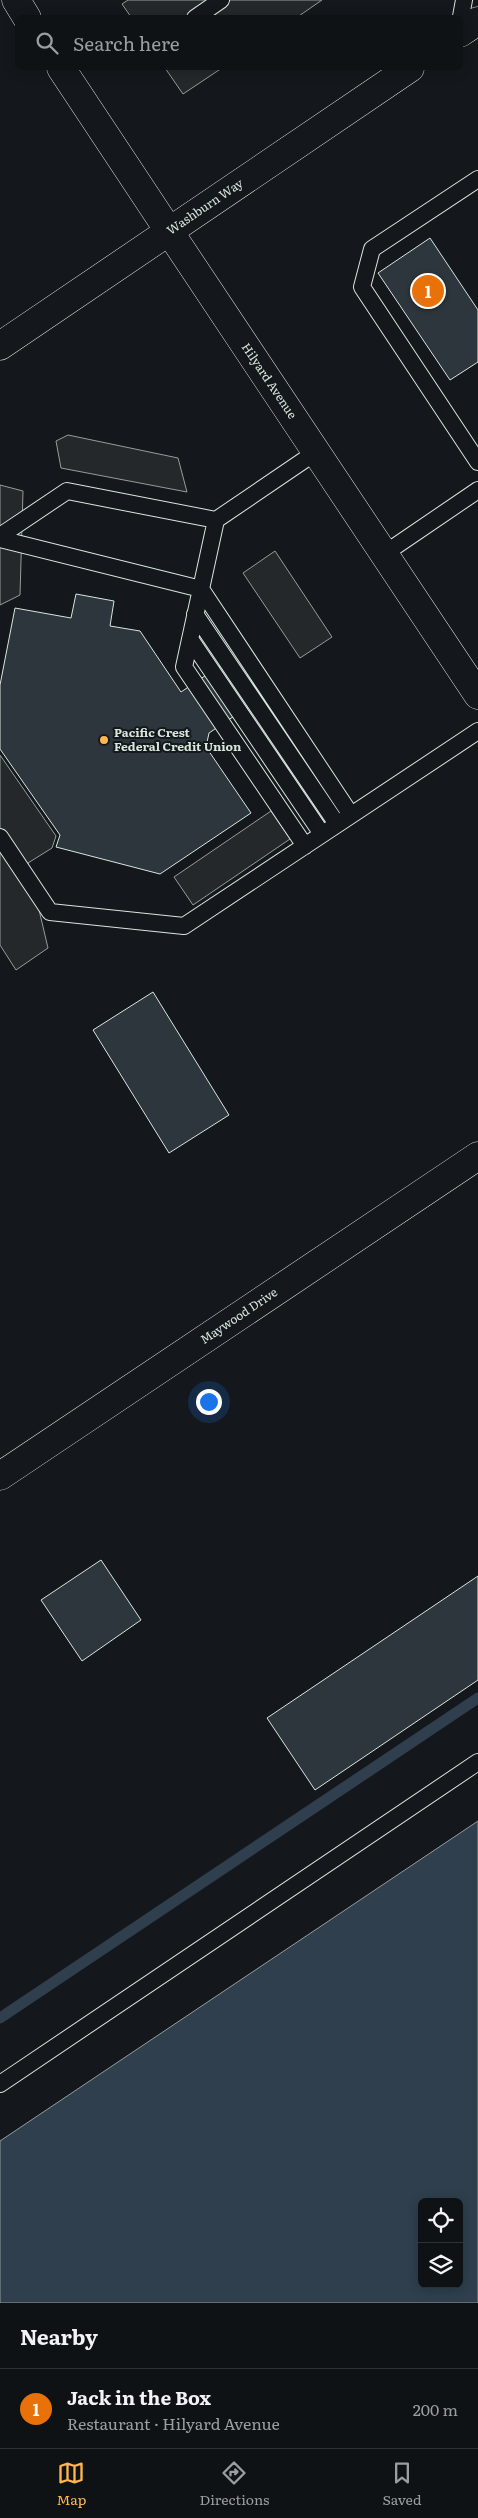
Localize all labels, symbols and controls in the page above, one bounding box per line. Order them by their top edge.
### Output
search box [15,15,463,70]
icon: search [33,29,61,57]
text: Search here [73,29,180,57]
street label: Washburn Way [163,174,246,238]
pin: 1 [412,272,444,310]
street label: Hilyard Avenue [238,339,302,422]
place label: Pacific Crest Federal Credit Union [114,723,242,755]
marker: Pacific Crest Federal Credit Union [98,734,110,746]
street label: Maywood Drive [196,1283,281,1348]
your location [196,1389,222,1415]
map controls [418,2198,463,2288]
button: locate [418,2198,463,2243]
button: layers [418,2243,463,2288]
text: Nearby [20,2320,98,2351]
text: Jack in the Box [67,2383,211,2411]
text: 1 [33,2397,39,2421]
text: 200 m [413,2397,458,2421]
text: Restaurant · Hilyard Avenue [67,2411,280,2435]
tab: Map [57,2459,86,2509]
tab: Directions [199,2459,269,2509]
tab: Saved [382,2459,421,2509]

